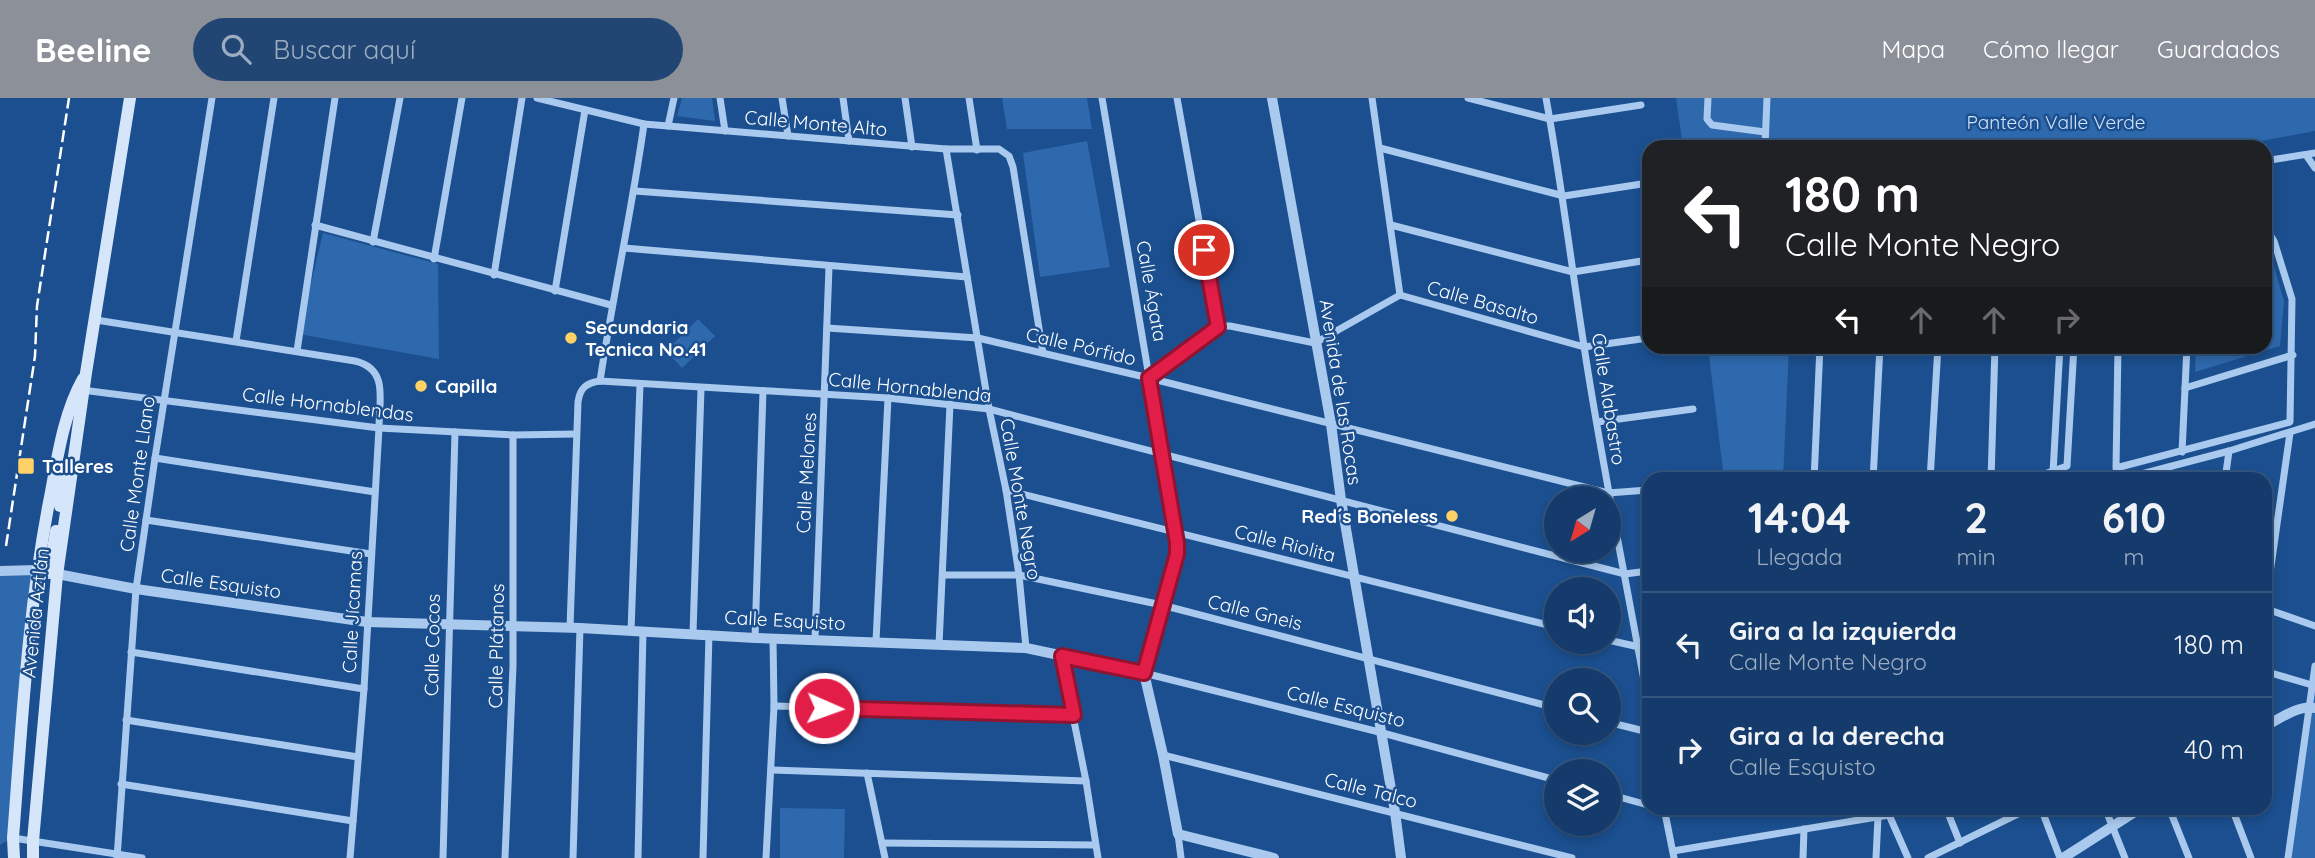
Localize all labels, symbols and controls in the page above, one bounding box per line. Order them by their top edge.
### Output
search box [193,18,683,81]
text: Beeline [35,29,151,70]
icon: search [217,30,255,68]
text: Buscar aquí [273,33,415,66]
text: Mapa [1882,34,1945,64]
text: Cómo llegar [1983,34,2119,64]
text: Guardados [2157,34,2280,64]
street label: Calle Monte Alto [744,105,888,141]
park label: Panteón Valle Verde [1967,110,2145,134]
text: 180 m [1785,163,1920,224]
icon: left [1670,168,1761,259]
pin [1174,220,1234,280]
text: Calle Monte Negro [1785,224,2060,264]
icon: arrive [1185,231,1223,269]
street label: Calle Ágata [1131,239,1173,343]
street label: Calle Basalto [1424,275,1542,329]
street label: Avenida de las Rocas [1314,298,1368,487]
icon: left [1829,301,1867,339]
icon: ahead [1902,301,1940,339]
icon: ahead [1975,301,2013,339]
icon: right [2048,301,2086,339]
place label: Secundaria Tecnica No.41 [585,315,707,361]
street label: Calle Pórfido [1024,322,1138,370]
marker: Secundaria Tecnica No.41 [563,330,579,346]
street label: Calle Alabastro [1587,331,1631,467]
street label: Calle Hornablenda [827,367,993,407]
place label: Capilla [435,374,497,398]
marker: Capilla [413,378,429,394]
street label: Calle Hornablendas [241,382,415,426]
street label: Calle Monte Llano [114,394,160,554]
street label: Calle Melones [791,412,821,534]
street label: Calle Monte Negro [995,416,1047,582]
place label: Talleres [42,454,113,478]
marker: Talleres [16,456,36,476]
north arrow [1544,486,1620,564]
map controls [1544,486,1621,836]
text: 14:04 [1748,491,1851,544]
text: 2 [1964,491,1988,544]
text: 610 [2102,491,2166,544]
place label: Red´s Boneless [1301,504,1438,528]
marker: Red´s Boneless [1444,508,1460,524]
street label: Calle Riolita [1232,519,1338,567]
text: Llegada [1756,542,1842,571]
text: min [1957,542,1996,571]
text: m [2123,542,2144,571]
street label: Avenida Aztlán [16,547,54,679]
street label: Calle Jícamas [337,550,367,674]
street label: Calle Esquisto [159,563,283,603]
button: sound [1544,577,1621,654]
street label: Calle Plátanos [483,583,509,709]
street label: Calle Gneis [1205,589,1305,635]
street label: Calle Cocos [419,593,445,696]
street label: Calle Esquisto [724,605,846,635]
text: Gira a la izquierda [1729,614,1957,647]
icon: left [1670,626,1708,664]
text: 180 m [2174,628,2244,661]
text: Calle Monte Negro [1729,647,1927,676]
button: search [1544,668,1621,745]
position arrow [787,671,861,745]
street label: Calle Esquisto [1284,680,1408,732]
text: Gira a la derecha [1729,719,1945,752]
icon: right [1670,731,1708,769]
text: 40 m [2184,733,2244,766]
text: Calle Esquisto [1729,752,1876,781]
button: layers [1544,759,1621,836]
street label: Calle Talco [1322,767,1420,813]

